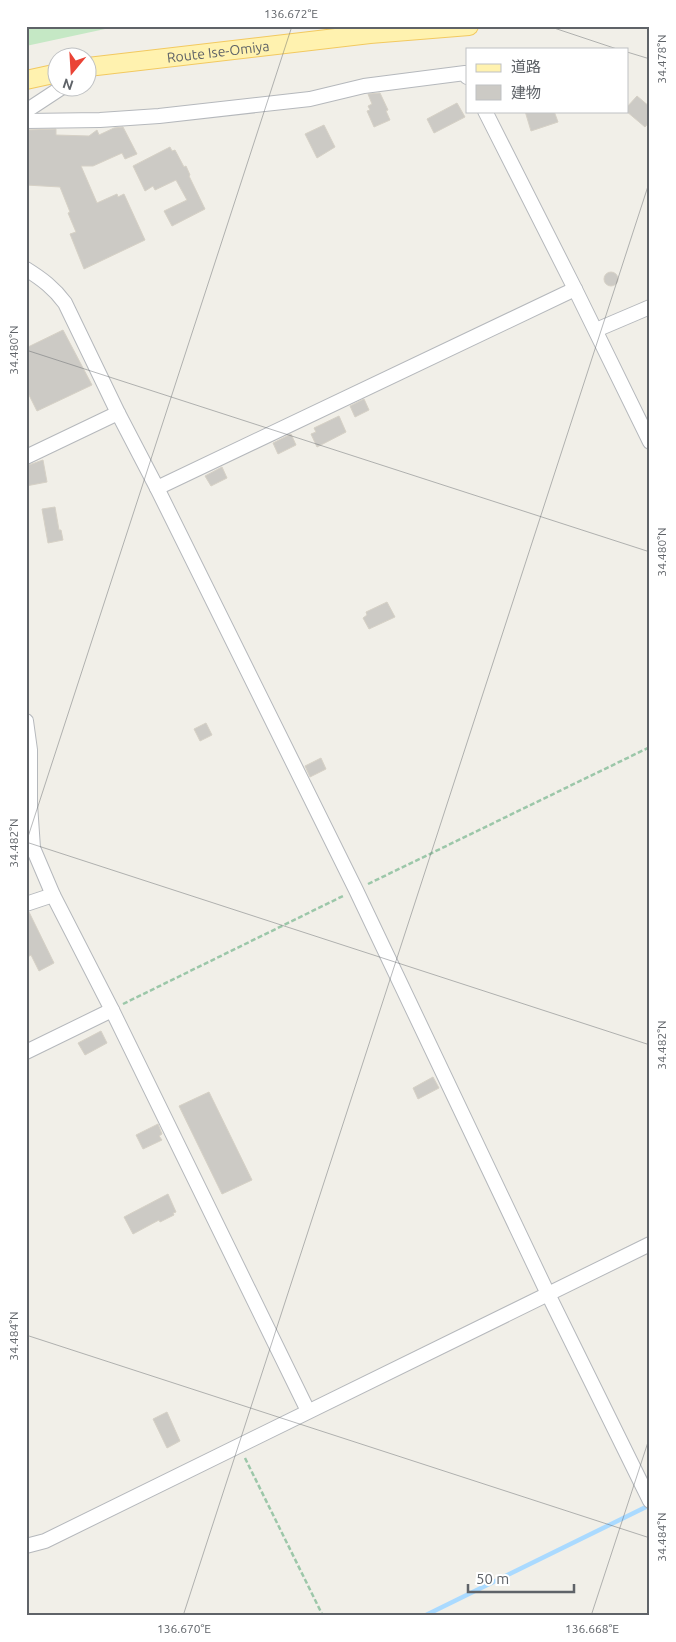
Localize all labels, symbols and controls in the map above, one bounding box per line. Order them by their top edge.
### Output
text: 136.672°E [264,7,318,20]
text: 34.478°N [655,34,668,84]
street label: Route Ise-Omiya [166,38,270,66]
north arrow [48,48,98,98]
legend [466,48,628,112]
text: 道路 [511,58,541,75]
text: N [61,75,75,94]
text: 建物 [511,84,541,101]
text: 34.480°N [7,325,20,375]
text: 34.480°N [655,527,668,577]
text: 34.482°N [7,818,20,868]
text: 34.482°N [655,1020,668,1070]
text: 34.484°N [7,1311,20,1361]
text: 34.484°N [655,1512,668,1562]
scale bar [468,1562,575,1594]
text: 50 m [476,1570,509,1587]
text: 136.670°E [157,1622,211,1635]
text: 136.668°E [565,1622,619,1635]

